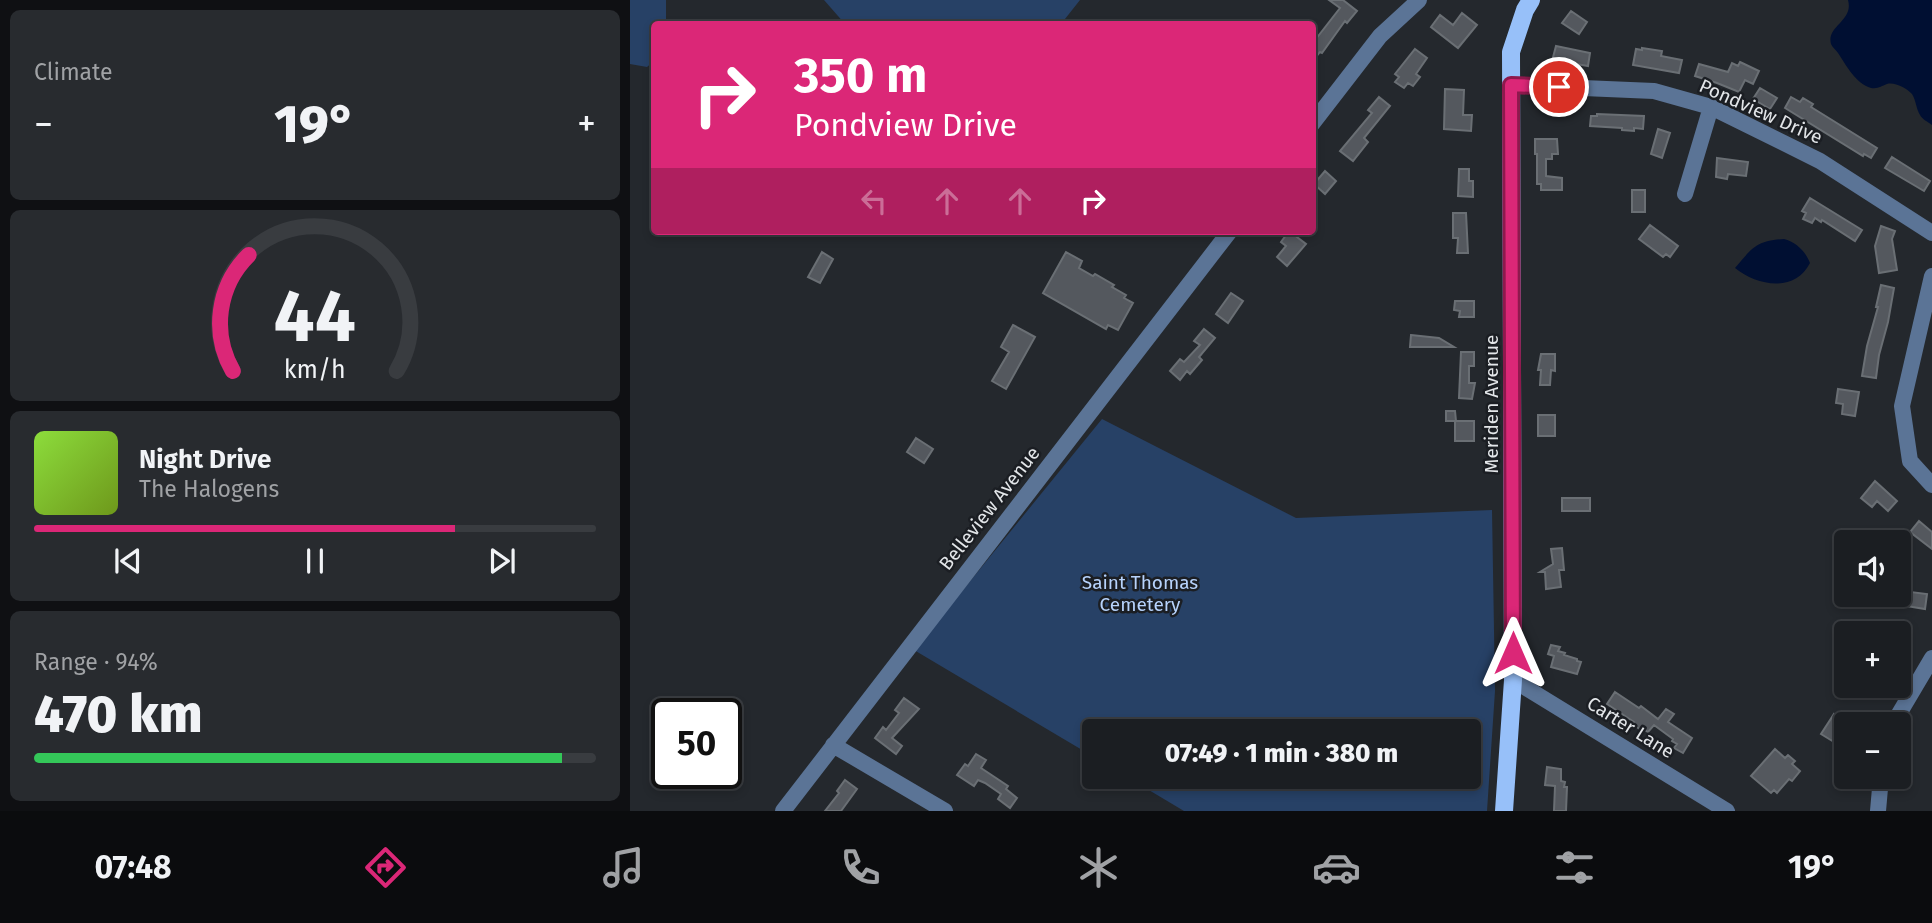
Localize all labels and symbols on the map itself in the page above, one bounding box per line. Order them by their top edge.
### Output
pin [1529,57,1589,117]
street label: Pondview Drive [1696,74,1826,149]
street label: Meriden Avenue [1480,335,1503,473]
street label: Belleview Avenue [934,442,1045,574]
park label: Saint Thomas Cemetery [1082,571,1198,616]
position arrow [1476,616,1550,690]
street label: Carter Lane [1583,692,1679,763]
speed limit sign: 50 [651,698,742,789]

